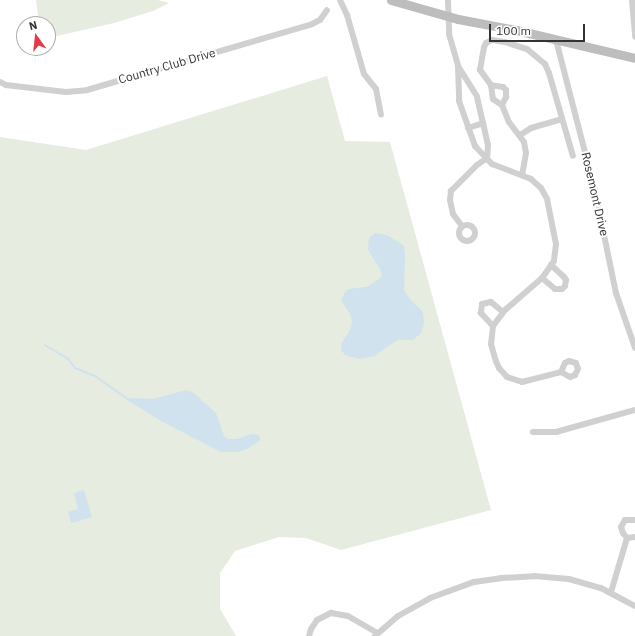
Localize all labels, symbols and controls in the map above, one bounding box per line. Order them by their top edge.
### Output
north arrow [16,16,56,56]
scale bar [491,16,587,42]
text: N [27,18,39,33]
text: 100 m [496,23,531,38]
street label: Country Club Drive [117,45,217,87]
street label: Rosemont Drive [578,151,612,237]

